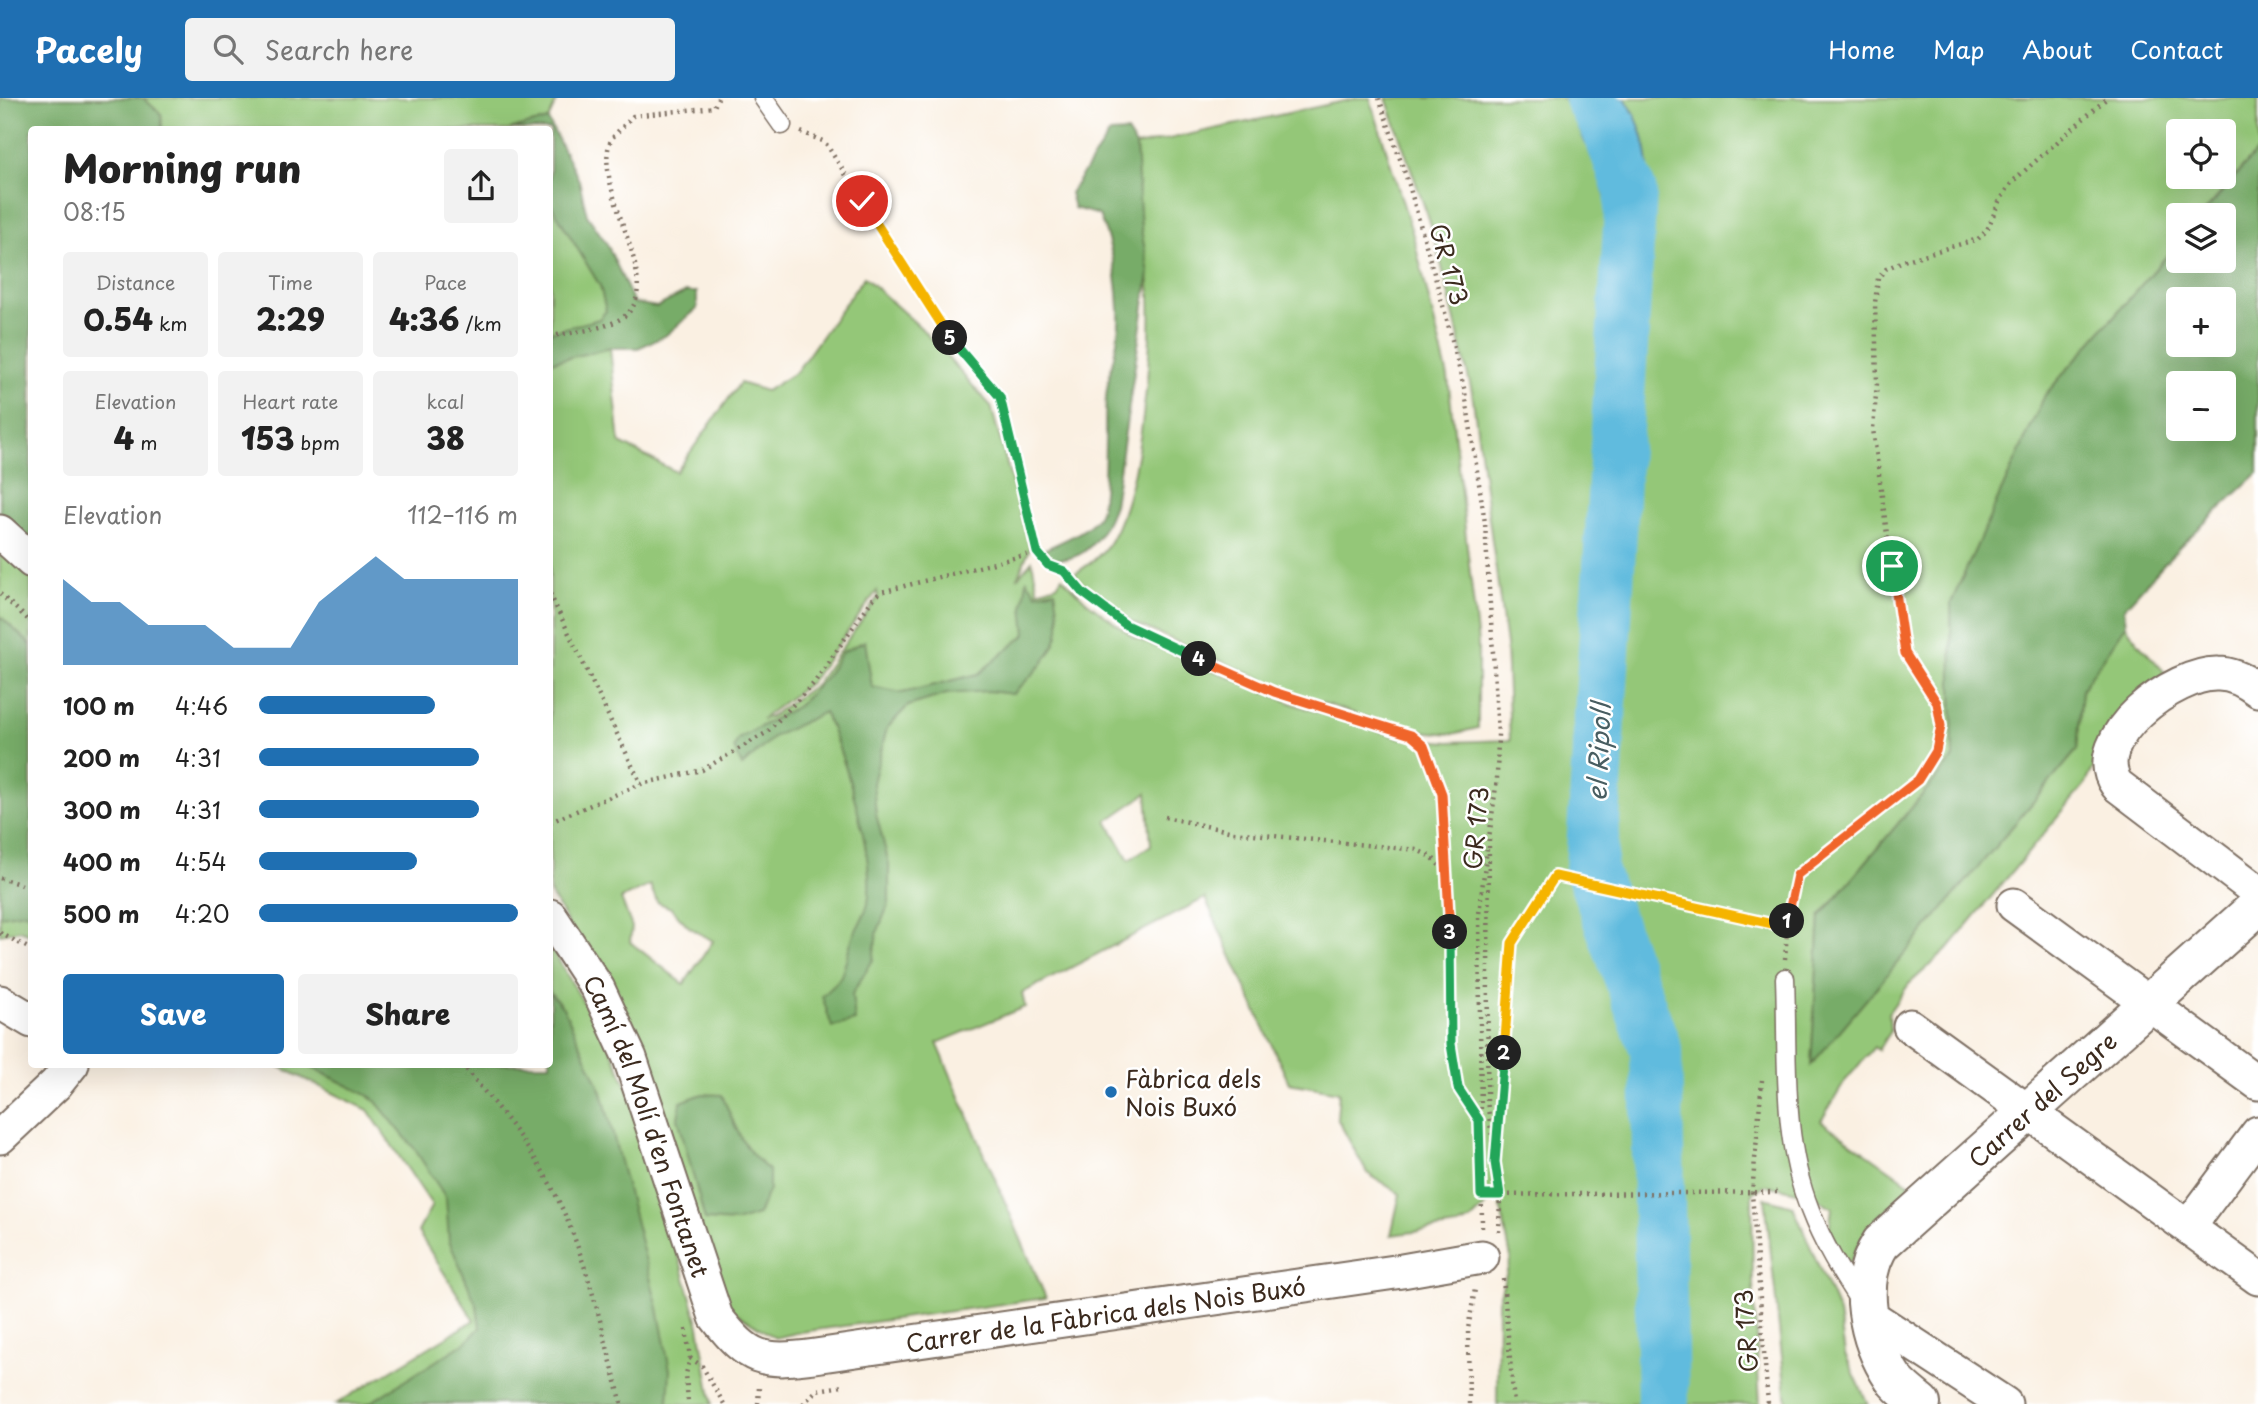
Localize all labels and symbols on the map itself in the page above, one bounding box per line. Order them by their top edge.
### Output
pin [832,171,892,231]
street label: GR 173 [1421,219,1479,309]
pin: 5 [932,320,968,356]
pin [1862,536,1922,596]
pin: 4 [1182,642,1216,676]
water label: el Ripoll [1576,698,1620,802]
street label: GR 173 [1453,785,1497,871]
pin: 1 [1770,904,1804,938]
pin: 3 [1432,914,1468,950]
street label: Camí del Molí d'en Fontanet [575,967,720,1282]
street label: Carrer del Segre [1960,1023,2124,1175]
pin: 2 [1486,1035,1522,1070]
place label: Fàbrica dels Nois Buxó [1125,1060,1261,1124]
marker: Fàbrica dels Nois Buxó [1103,1084,1119,1100]
street label: Carrer de la Fàbrica dels Nois Buxó [903,1267,1308,1361]
street label: GR 173 [1724,1288,1766,1374]

